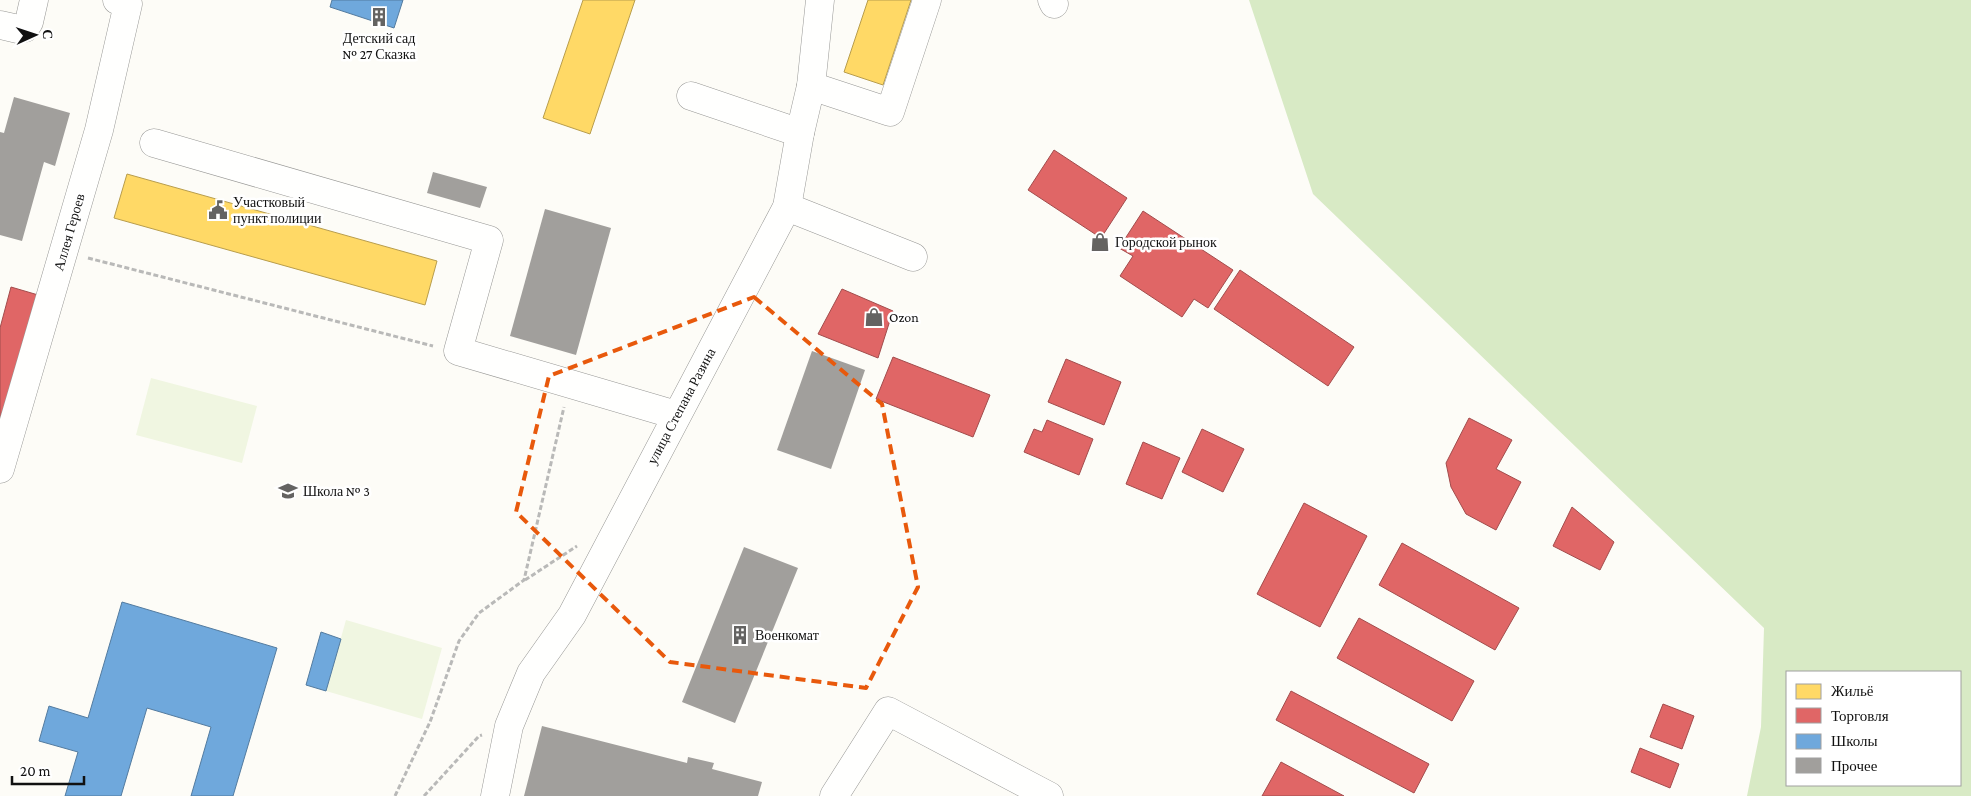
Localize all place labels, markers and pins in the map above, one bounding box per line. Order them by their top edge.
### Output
building icon: Детский сад № 27 Сказка [368,6,390,28]
place label: Детский сад № 27 Сказка [342,30,416,62]
place label: Участковый пункт полиции [233,194,322,226]
public building icon: Участковый пункт полиции [207,199,229,221]
shop icon: Городской рынок [1089,231,1111,253]
place label: Городской рынок [1115,234,1217,250]
shop icon: Ozon [863,306,885,328]
place label: Ozon [889,309,919,325]
school or university icon: Школа № 3 [277,480,299,502]
place label: Школа № 3 [303,483,370,499]
building icon: Военкомат [729,624,751,646]
place label: Военкомат [755,627,819,643]

